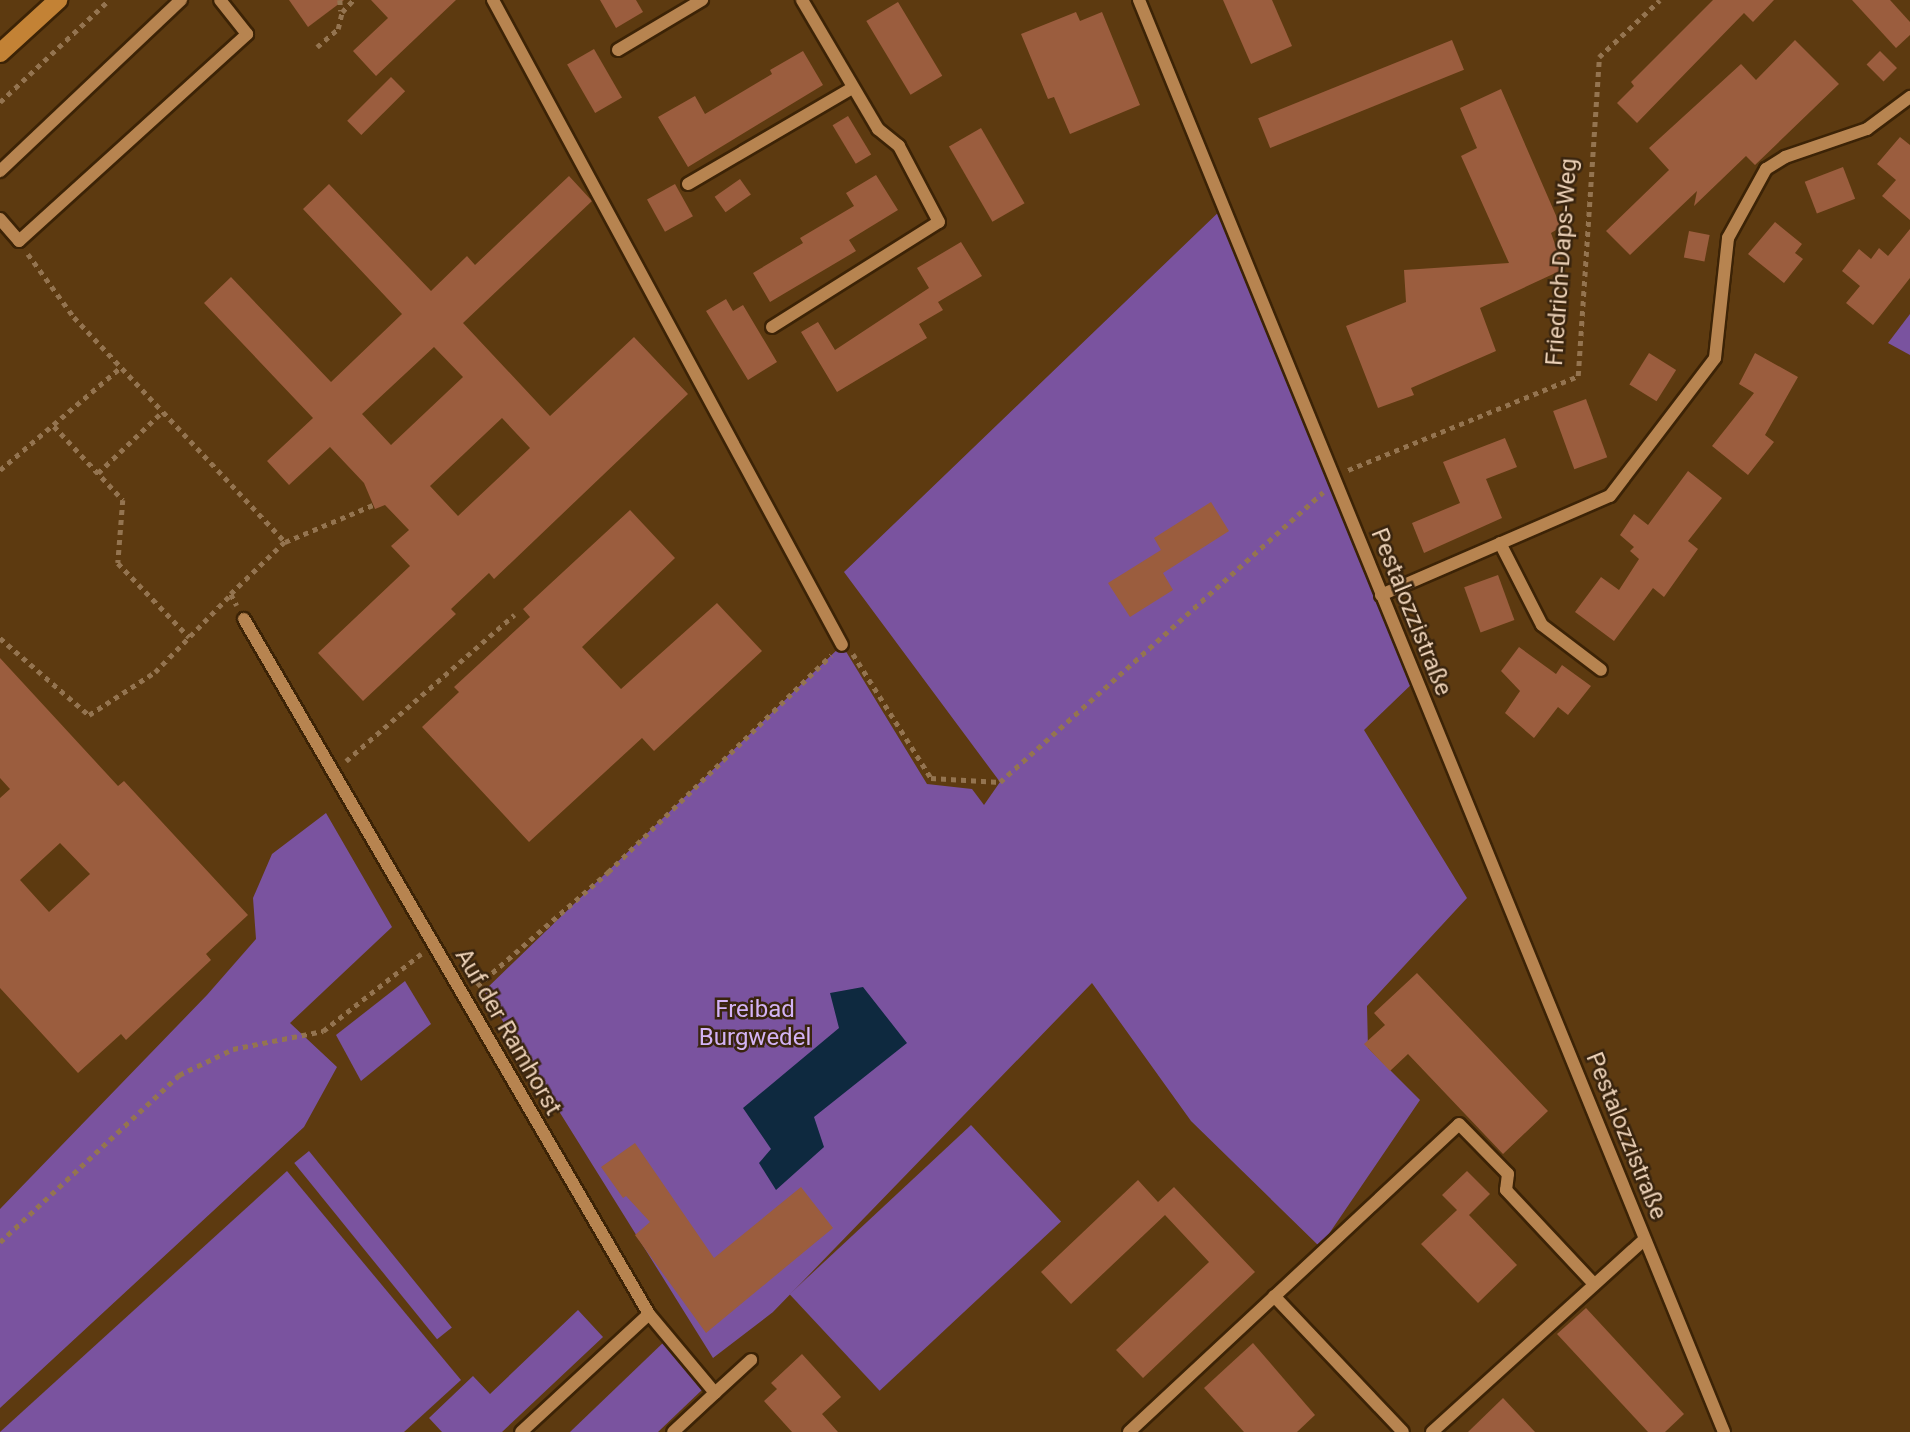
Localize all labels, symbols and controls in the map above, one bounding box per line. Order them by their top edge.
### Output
street label: Friedrich-Daps-Weg [1540,157,1584,367]
street label: Pestalozzistraße [1364,524,1458,700]
street label: Auf der Ramhorst [449,944,567,1120]
park label: Freibad Burgwedel [699,996,811,1052]
street label: Pestalozzistraße [1579,1048,1673,1224]

